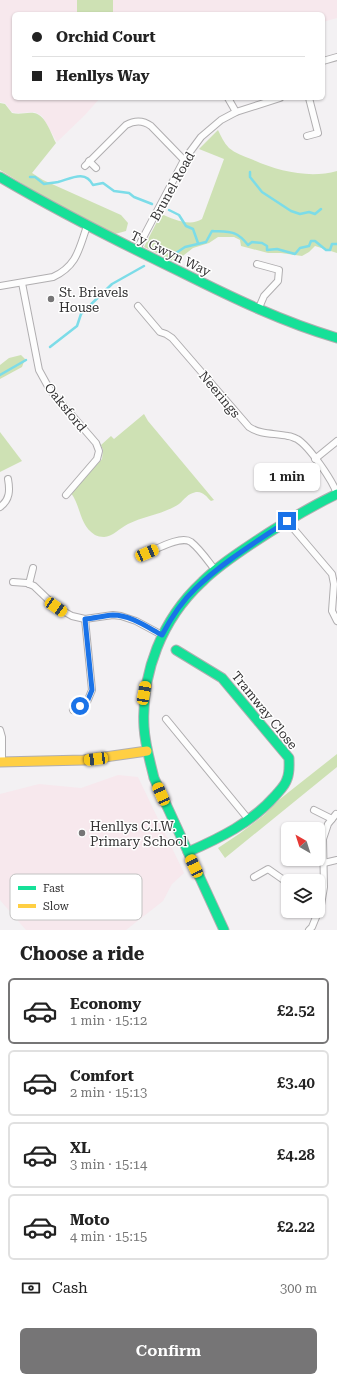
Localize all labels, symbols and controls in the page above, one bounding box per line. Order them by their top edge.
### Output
text: Orchid Court [56,28,156,46]
text: Henllys Way [56,67,150,85]
street label: Brunel Road [147,148,198,223]
street label: Ty Gwyn Way [128,228,214,279]
place label: St. Briavels House [59,285,128,315]
marker: St. Briavels House [46,294,56,304]
street label: Neerings [196,368,243,421]
street label: Oaksford [42,380,90,435]
callout: 1 min [254,463,320,491]
text: 1 min [269,469,305,484]
route end [278,512,296,530]
car [134,543,160,563]
car [43,595,69,619]
street label: Tramway Close [229,669,300,752]
car [136,680,152,706]
route start [71,697,89,715]
car [83,752,109,766]
car [151,781,171,807]
place label: Henllys C.I.W. Primary School [90,819,187,849]
north arrow [281,822,325,866]
map controls [281,822,325,918]
marker: Henllys C.I.W. Primary School [77,828,87,838]
car [183,853,205,879]
legend [10,874,142,920]
button: layers [281,874,325,918]
text: Fast [43,882,64,895]
text: Slow [43,900,70,913]
text: Choose a ride [20,943,144,964]
icon: car [22,993,58,1029]
text: Economy [70,995,141,1013]
text: £2.52 [277,1002,315,1020]
text: 1 min · 15:12 [70,1013,147,1028]
icon: car [22,1065,58,1101]
text: Comfort [70,1067,134,1085]
text: £3.40 [277,1074,315,1092]
text: 2 min · 15:13 [70,1085,147,1100]
icon: car [22,1137,58,1173]
text: XL [70,1139,91,1157]
text: £4.28 [277,1146,315,1164]
text: 3 min · 15:14 [70,1157,147,1172]
icon: car [22,1209,58,1245]
text: Moto [70,1211,110,1229]
text: £2.22 [277,1218,315,1236]
text: 4 min · 15:15 [70,1229,147,1244]
icon: cash [20,1277,42,1299]
text: Cash [52,1279,88,1297]
text: 300 m [280,1281,317,1296]
button: Confirm [20,1328,317,1374]

